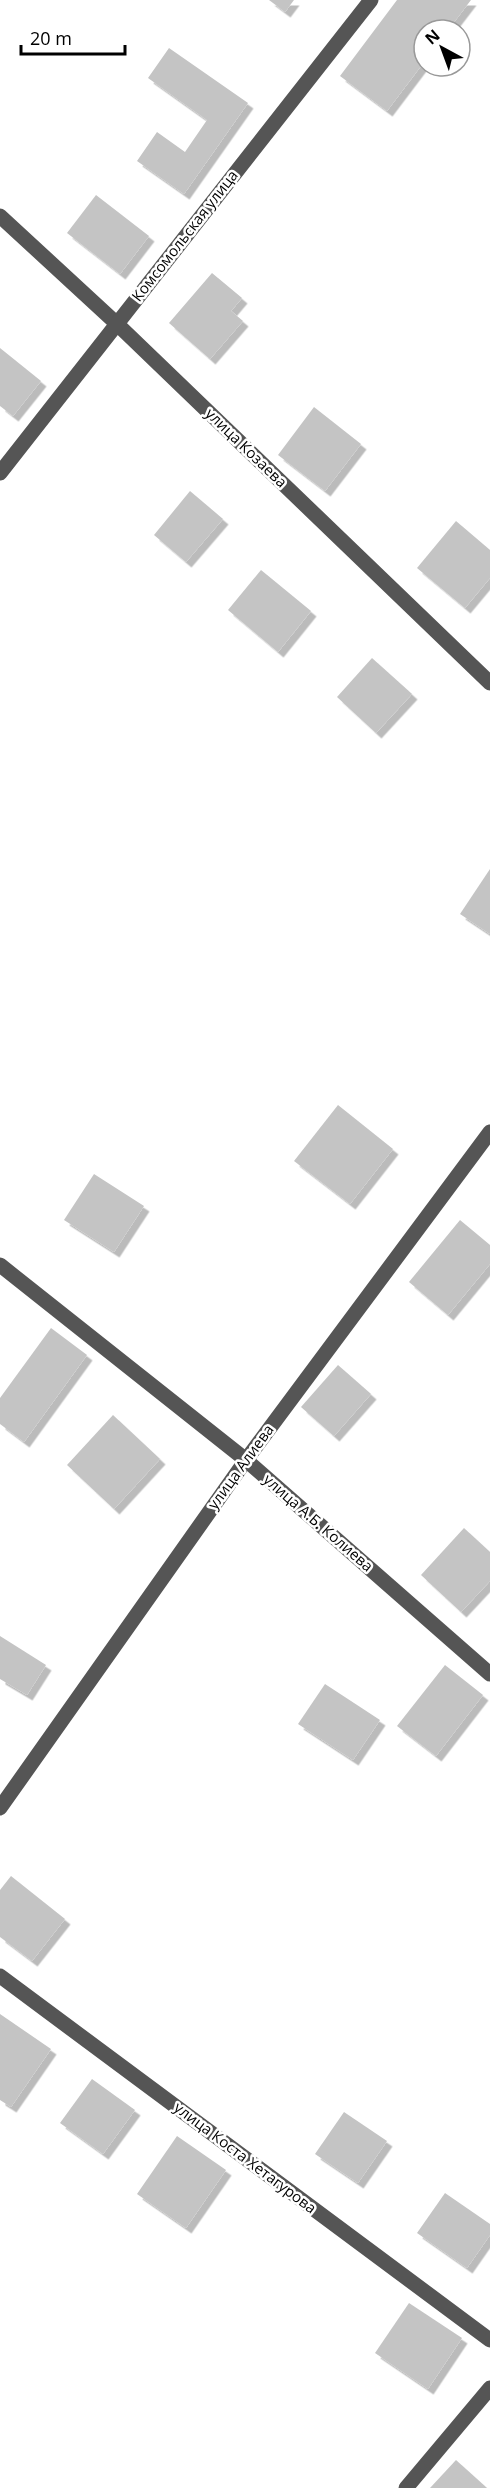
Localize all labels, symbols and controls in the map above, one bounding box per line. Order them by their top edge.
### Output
scale bar [21,18,124,56]
north arrow [412,18,472,78]
text: N [420,24,444,49]
text: 20 m [30,26,72,50]
street label: Комсомольская улица [127,166,242,305]
street label: улица Козаева [201,403,292,491]
street label: улица Алиева [203,1420,278,1513]
street label: улица А.Б. Колиева [260,1469,378,1576]
street label: улица Коста Хетагурова [170,2097,321,2217]

